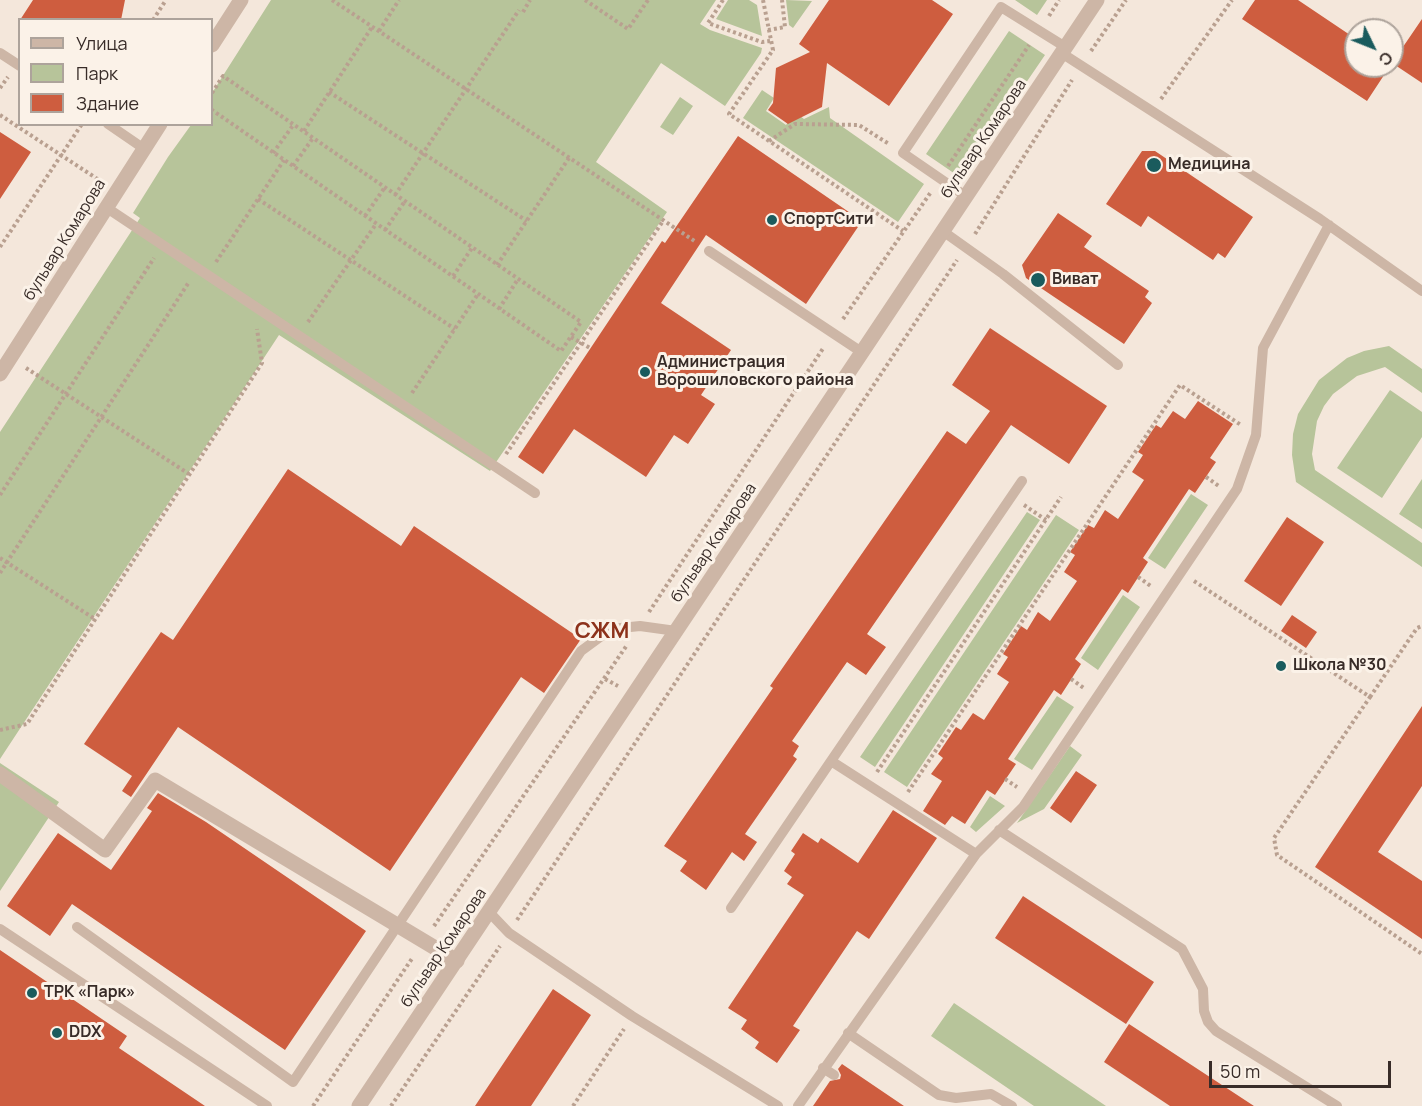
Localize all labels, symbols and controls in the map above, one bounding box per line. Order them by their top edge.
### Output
legend [18,18,213,126]
north arrow [1344,18,1404,78]
text: Улица [76,31,128,55]
text: С [1374,47,1398,71]
text: Парк [76,61,118,85]
street label: бульвар Комарова [937,76,1031,202]
text: Здание [76,91,139,115]
place label: Медицина [1168,155,1251,175]
marker: Медицина [1145,156,1163,174]
street label: бульвар Комарова [20,176,110,304]
place label: СпортСити [784,210,874,230]
marker: СпортСити [765,213,779,227]
place label: Виват [1052,270,1098,290]
marker: Виват [1029,271,1047,289]
place label: Администрация Ворошиловского района [657,353,854,391]
marker: Администрация Ворошиловского района [638,365,652,379]
street label: бульвар Комарова [667,480,761,606]
district label: СЖМ [575,619,629,645]
place label: Школа №30 [1293,656,1387,676]
marker: Школа №30 [1274,659,1288,673]
street label: бульвар Комарова [397,885,491,1011]
place label: ТРК «Парк» [44,983,135,1003]
marker: ТРК «Парк» [25,986,39,1000]
place label: DDX [69,1023,101,1043]
marker: DDX [50,1026,64,1040]
scale bar [1212,1049,1394,1087]
text: 50 m [1220,1059,1260,1083]

